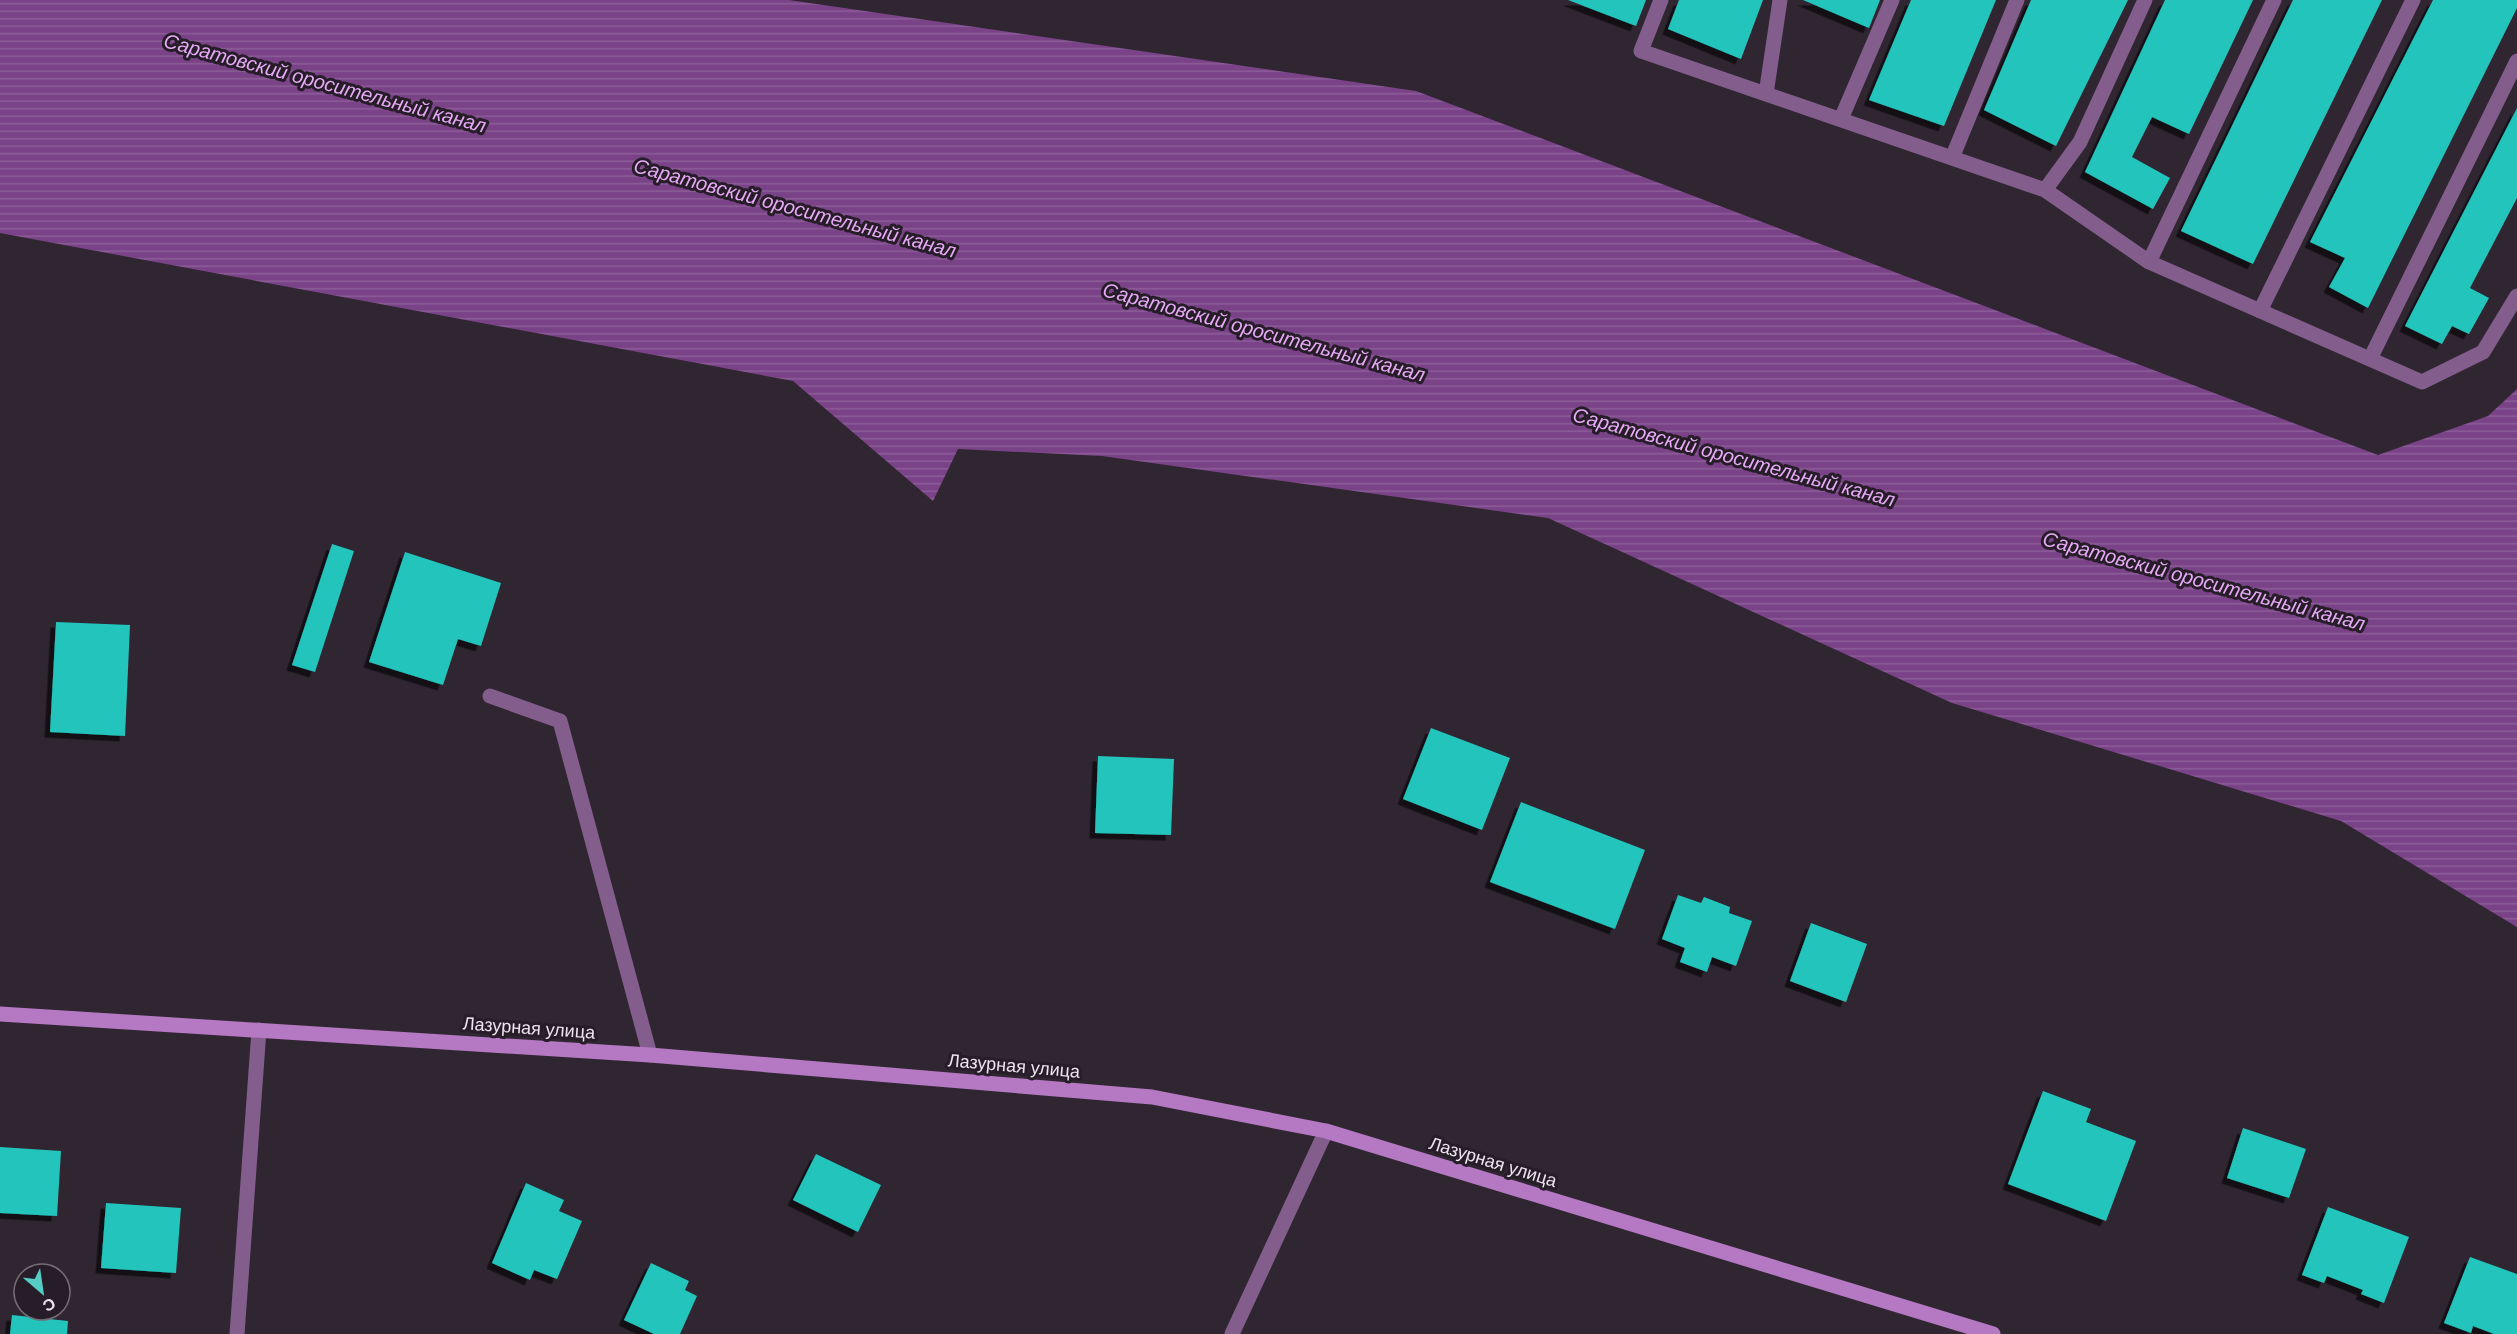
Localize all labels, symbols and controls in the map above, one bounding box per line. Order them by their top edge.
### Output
water label: Саратовский оросительный канал [161,27,489,139]
water label: Саратовский оросительный канал [631,152,959,264]
water label: Саратовский оросительный канал [1100,276,1428,388]
water label: Саратовский оросительный канал [1570,401,1898,513]
water label: Саратовский оросительный канал [2040,525,2368,637]
street label: Лазурная улица [462,1011,597,1045]
street label: Лазурная улица [947,1048,1082,1084]
street label: Лазурная улица [1426,1131,1561,1193]
north arrow [12,1262,72,1322]
text: С [39,1293,59,1317]

